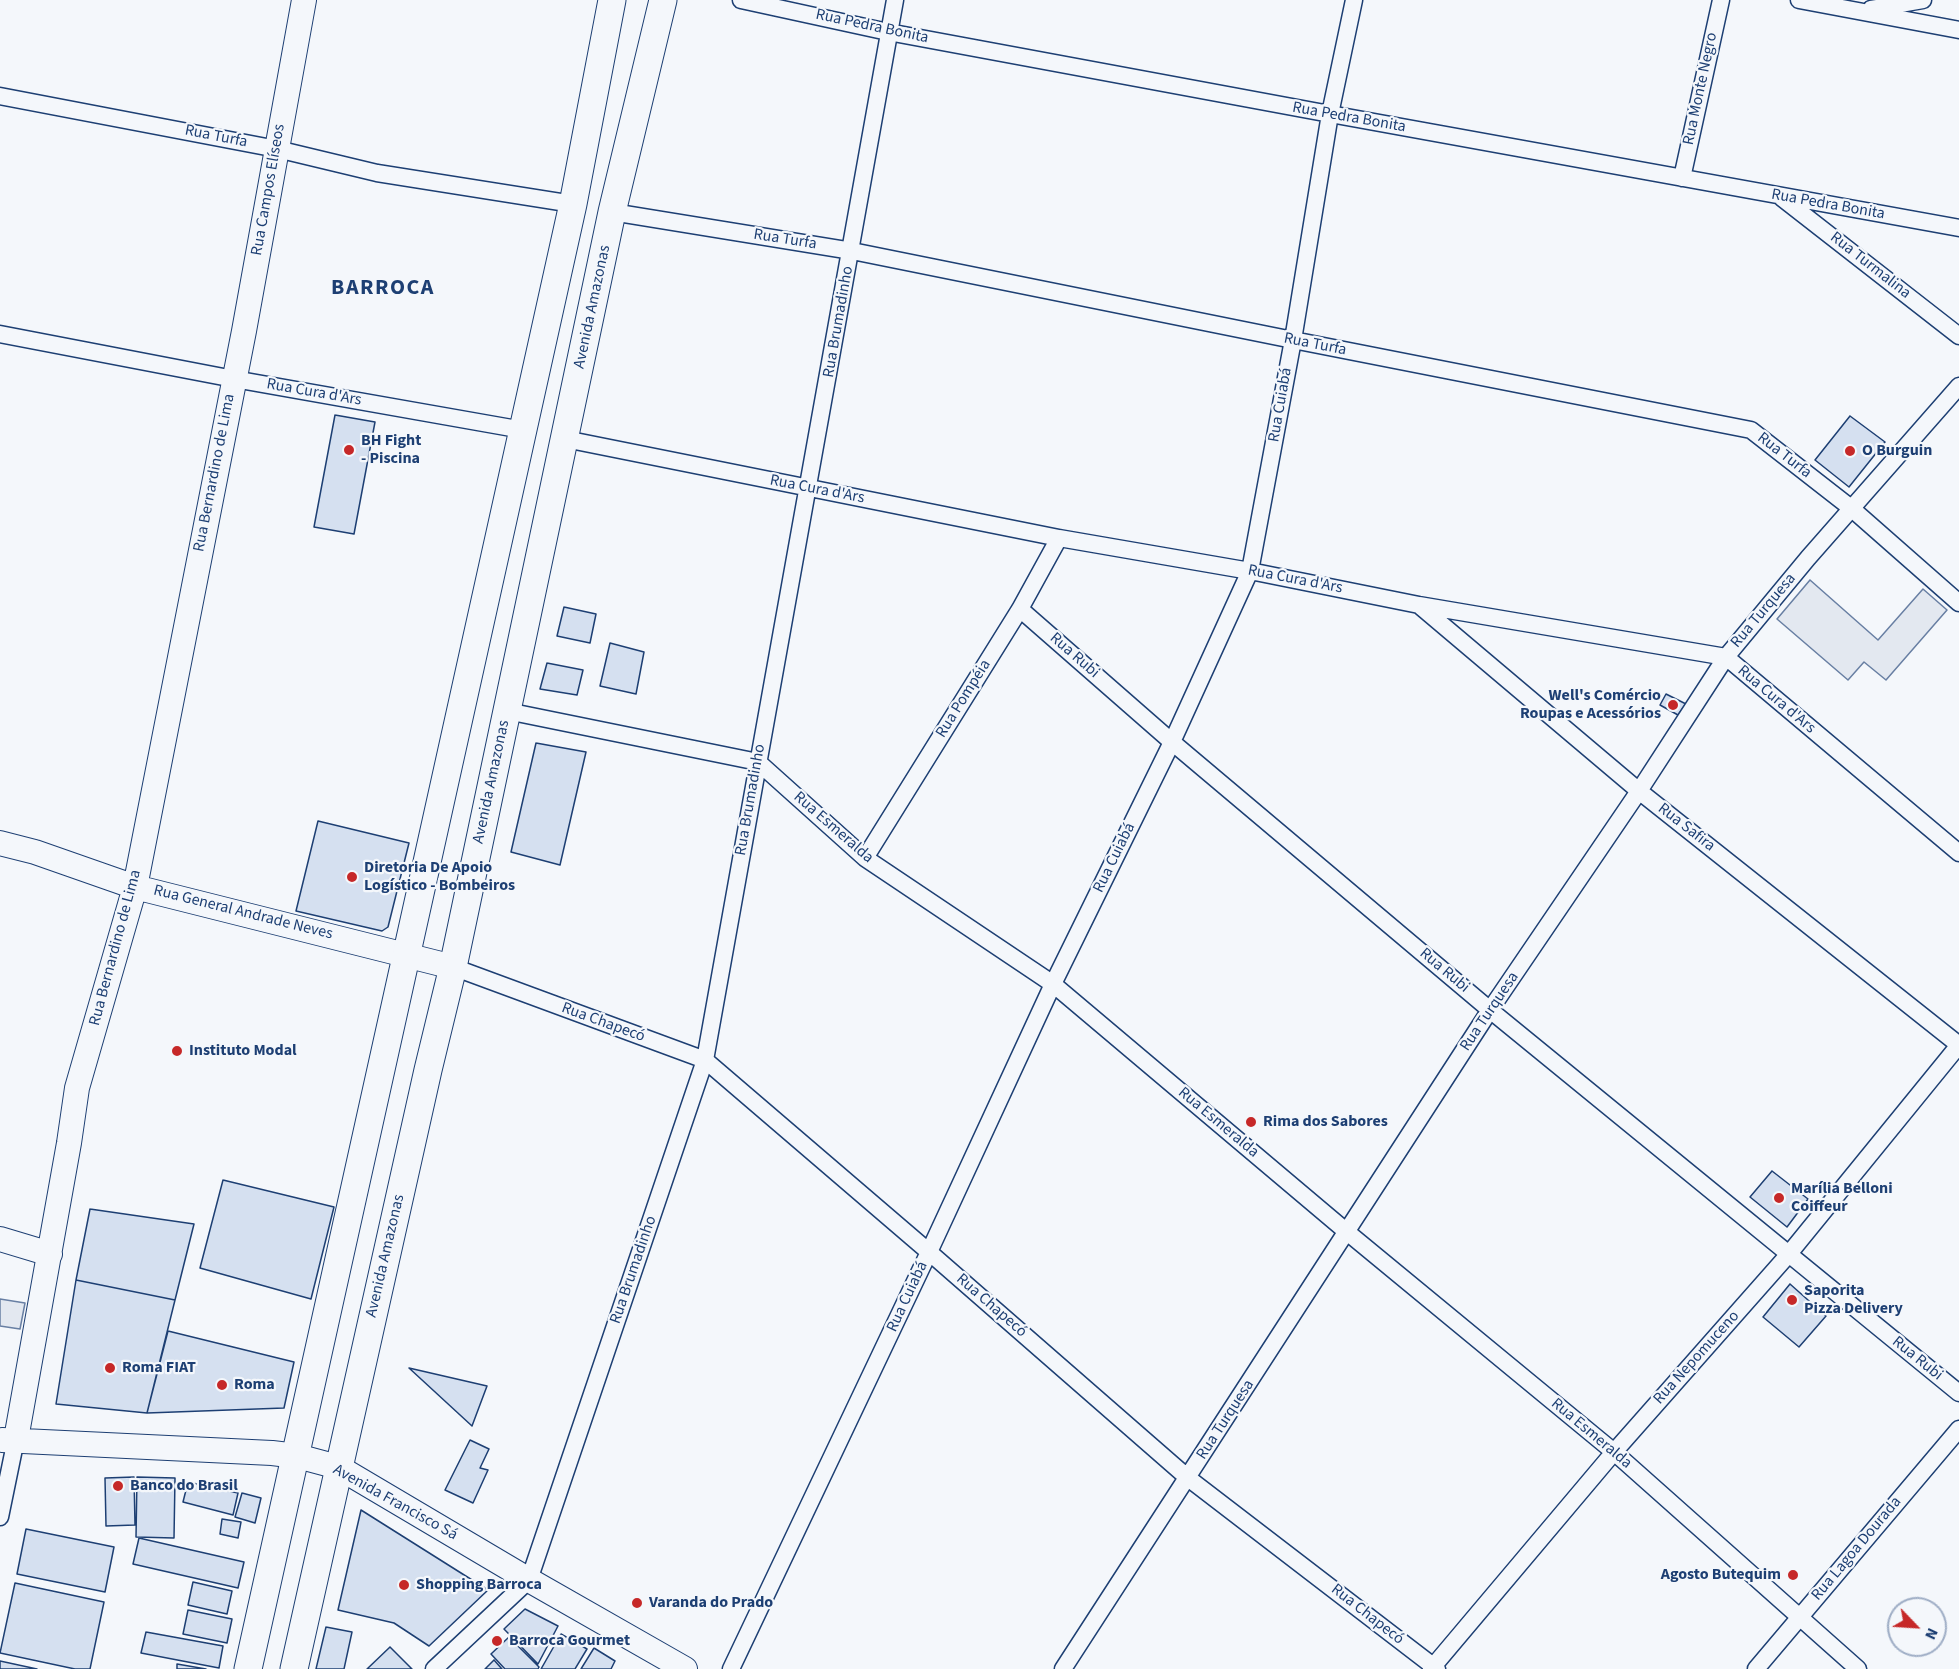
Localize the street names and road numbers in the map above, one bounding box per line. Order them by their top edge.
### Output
street label: Rua Pedra Bonita [814,6,930,48]
street label: Rua Monte Negro [1680,31,1722,147]
street label: Rua Pedra Bonita [1291,99,1407,137]
street label: Rua Turfa [183,122,249,152]
street label: Rua Campos Elíseos [248,123,290,257]
street label: Rua Pedra Bonita [1770,186,1886,224]
street label: Rua Turfa [752,226,818,254]
street label: Rua Turmalina [1826,228,1914,304]
street label: Avenida Amazonas [571,244,615,370]
street label: Rua Brumadinho [820,265,858,379]
street label: Rua Turfa [1282,330,1348,360]
street label: Rua Cuiabá [1265,366,1297,444]
street label: Rua Cura d'Ars [265,375,363,411]
street label: Rua Bernardino de Lima [190,392,240,554]
street label: Rua Turfa [1753,429,1815,483]
street label: Rua Cura d'Ars [768,471,866,509]
street label: Rua Cura d'Ars [1246,561,1344,599]
street label: Rua Turquesa [1727,570,1801,652]
street label: Rua Rubi [1045,629,1103,683]
street label: Rua Pompéia [932,656,996,742]
street label: Rua Cura d'Ars [1733,662,1819,738]
street label: Avenida Amazonas [470,719,514,845]
street label: Rua Brumadinho [732,743,770,857]
street label: Rua Esmeralda [789,788,877,868]
street label: Rua Safira [1653,800,1719,856]
street label: Rua Cuiabá [1090,820,1140,896]
street label: Rua Bernardino de Lima [86,868,146,1028]
street label: Rua General Andrade Neves [151,881,335,945]
street label: Rua Rubi [1415,944,1473,998]
street label: Rua Turquesa [1457,969,1523,1055]
street label: Rua Chapecó [559,999,647,1047]
street label: Rua Esmeralda [1174,1084,1262,1162]
street label: Avenida Amazonas [363,1193,409,1319]
street label: Rua Brumadinho [607,1213,661,1327]
street label: Rua Cuiabá [883,1259,933,1335]
street label: Rua Chapecó [952,1270,1030,1342]
street label: Rua Nepomuceno [1650,1307,1744,1409]
street label: Rua Rubi [1888,1333,1946,1385]
street label: Rua Turquesa [1193,1376,1259,1464]
street label: Rua Esmeralda [1547,1395,1635,1473]
street label: Avenida Francisco Sá [329,1461,461,1545]
street label: Rua Lagoa Dourada [1808,1493,1906,1605]
street label: Rua Chapecó [1327,1581,1407,1649]

